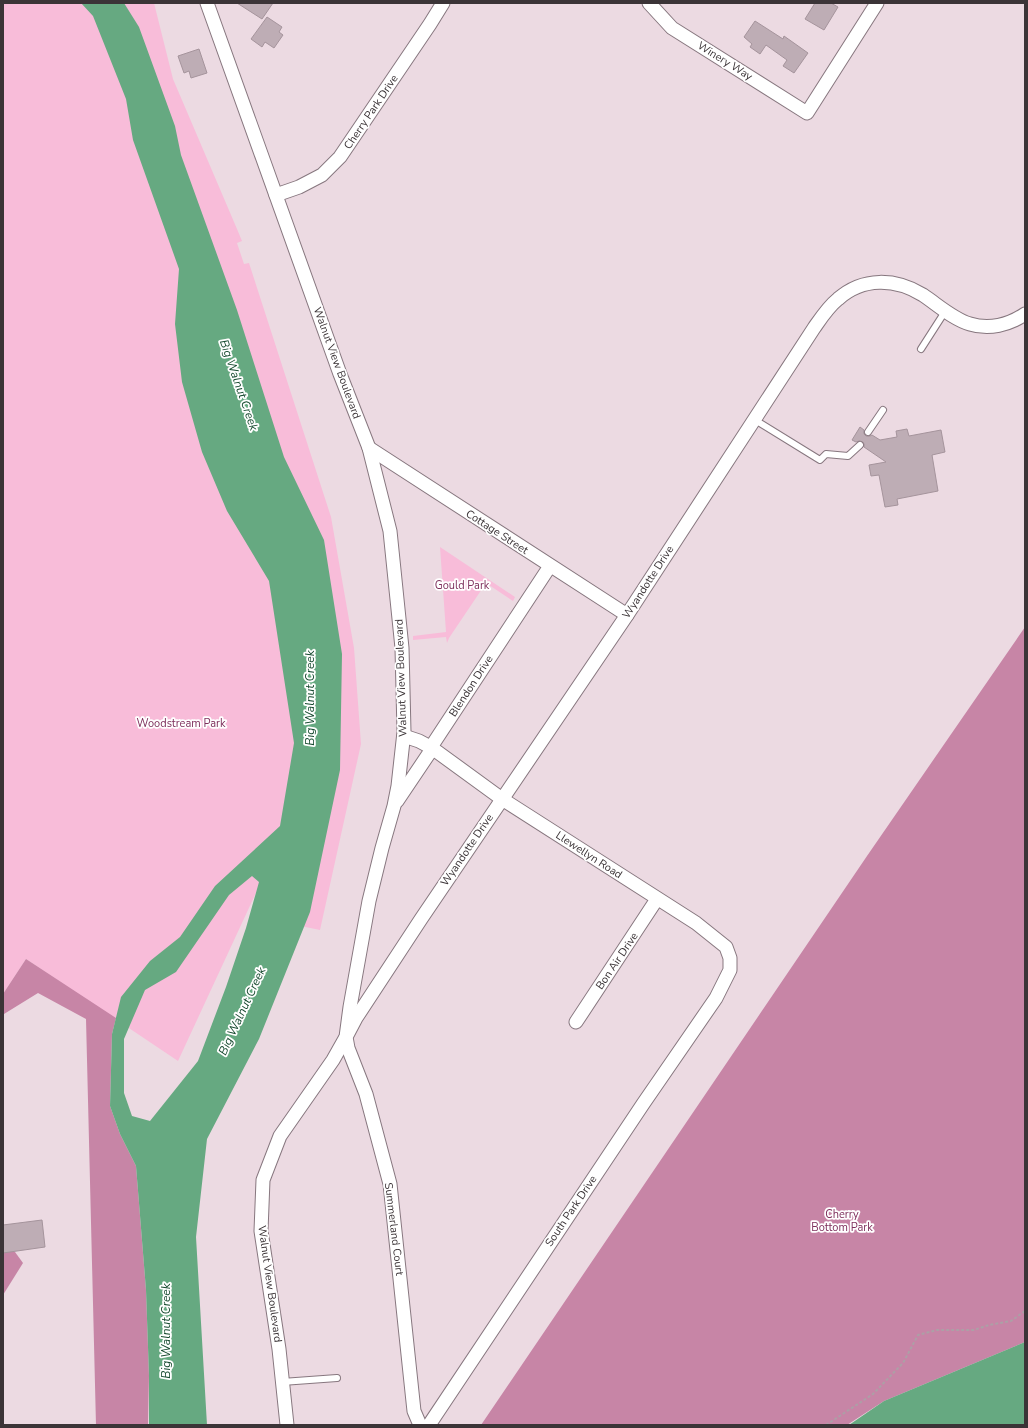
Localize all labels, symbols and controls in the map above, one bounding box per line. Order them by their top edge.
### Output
street label: Winery Way [695,38,756,84]
street label: Cherry Park Drive [340,72,402,152]
street label: Walnut View Boulevard [310,305,364,421]
water label: Big Walnut Creek [216,337,262,434]
street label: Cottage Street [463,506,531,558]
street label: Wyandotte Drive [619,543,677,621]
park label: Gould Park [435,578,490,593]
street label: Walnut View Boulevard [391,619,411,737]
water label: Big Walnut Creek [302,649,318,746]
street label: Blendon Drive [446,652,497,720]
park label: Woodstream Park [137,716,226,731]
street label: Wyandotte Drive [437,811,497,889]
street label: Llewellyn Road [553,828,625,882]
street label: Bon Air Drive [592,929,642,993]
water label: Big Walnut Creek [215,964,270,1058]
street label: South Park Drive [542,1172,600,1250]
street label: Summerland Court [381,1182,407,1276]
park label: Cherry Bottom Park [811,1207,873,1235]
street label: Walnut View Boulevard [254,1225,286,1343]
water label: Big Walnut Creek [158,1282,174,1379]

